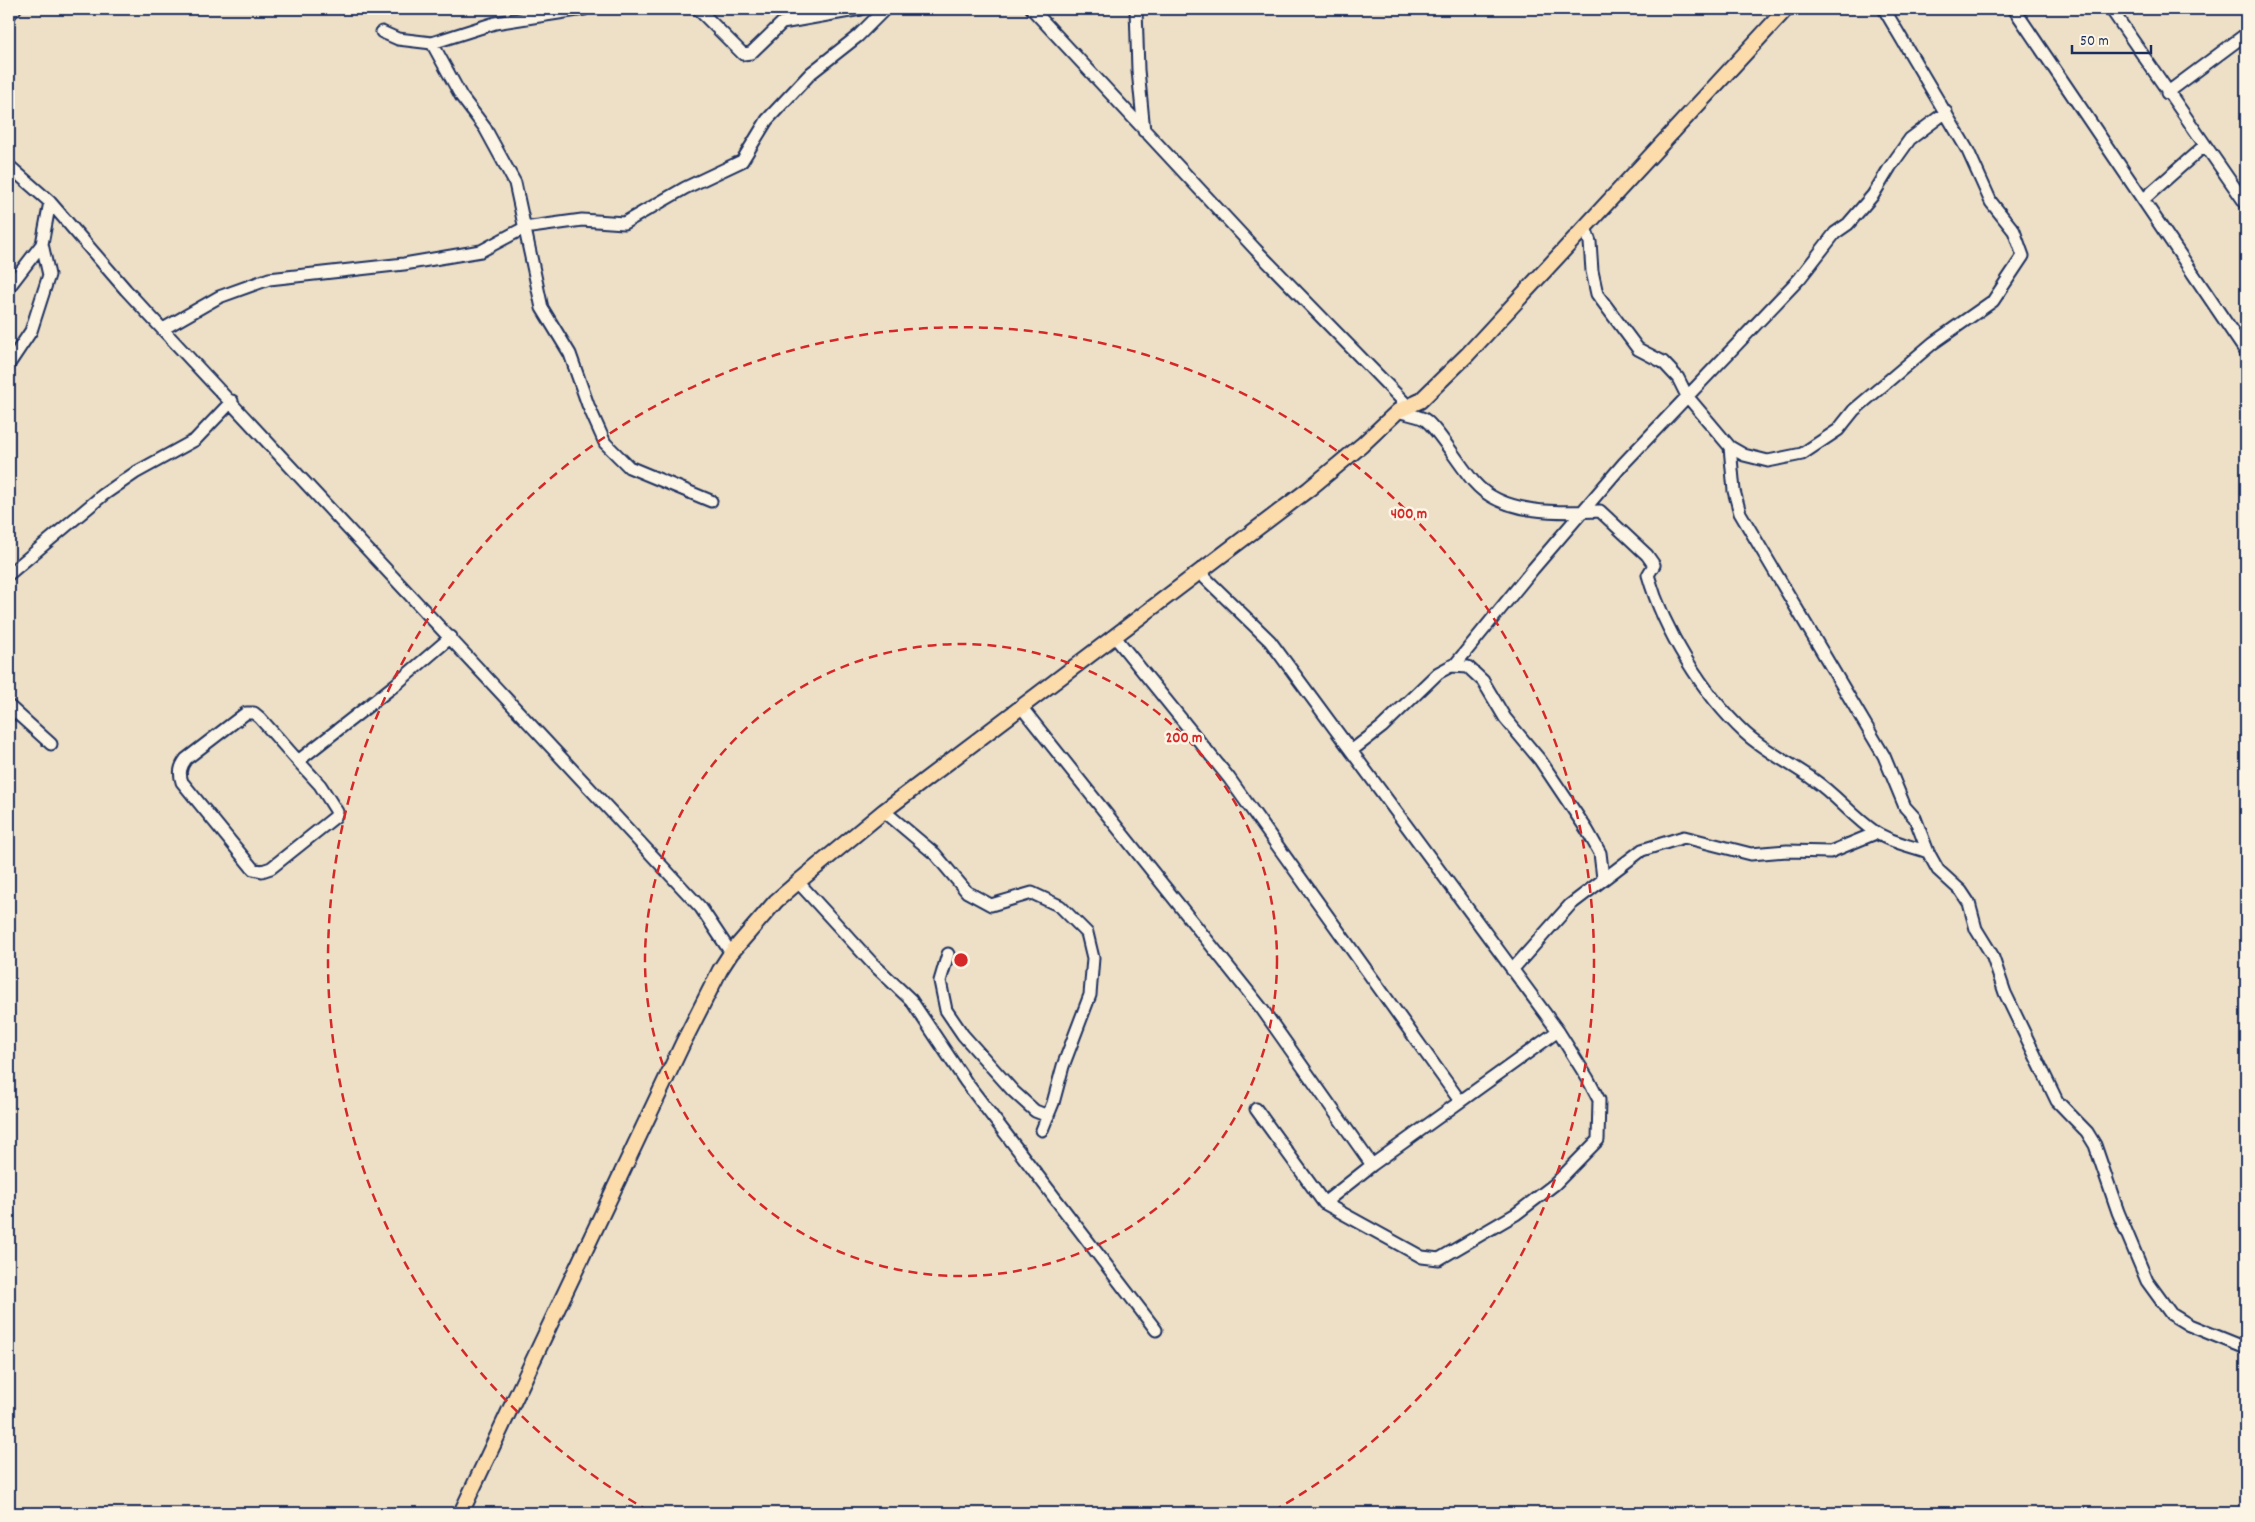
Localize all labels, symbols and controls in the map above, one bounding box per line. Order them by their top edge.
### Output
scale bar [2072,22,2151,54]
text: 50 m [2080,31,2109,53]
text: 400 m [1391,504,1427,526]
text: 200 m [1166,728,1202,750]
centre of rings [952,951,970,969]

